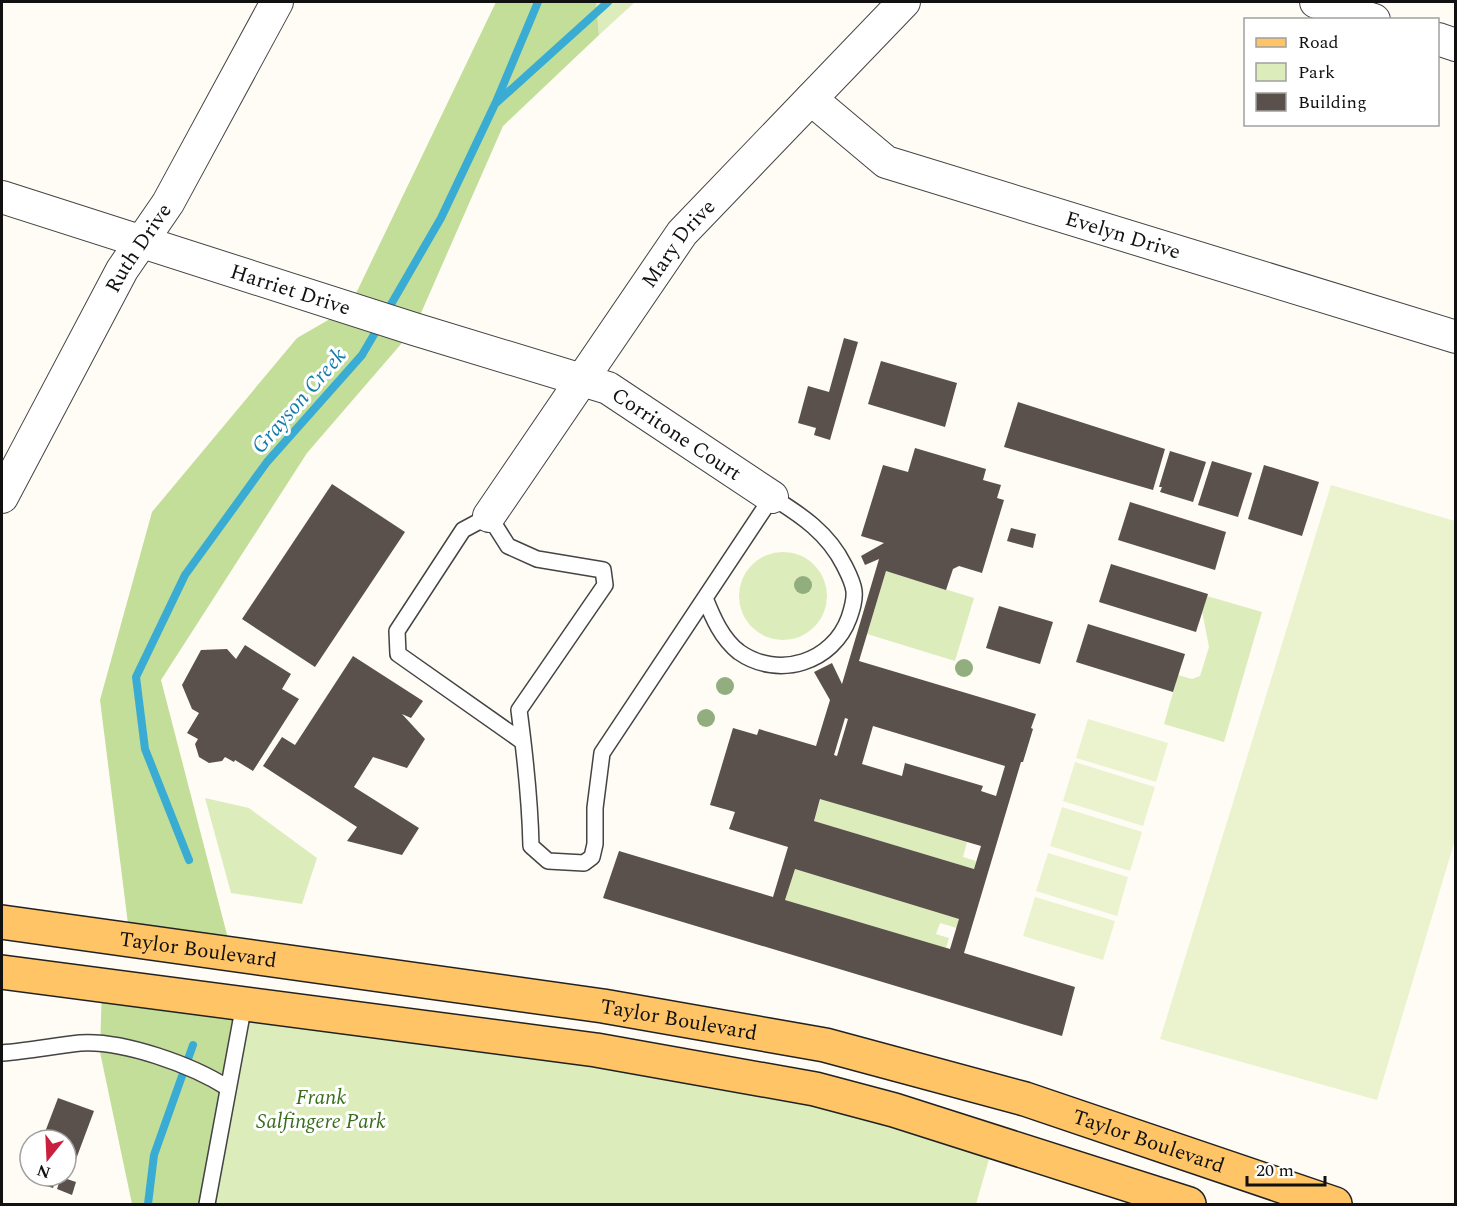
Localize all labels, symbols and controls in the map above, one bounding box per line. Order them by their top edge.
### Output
legend [1244,18,1439,126]
text: Road [1298,29,1339,56]
text: Park [1298,59,1335,86]
text: Building [1298,89,1367,116]
street label: Mary Drive [634,192,724,295]
street label: Ruth Drive [98,197,180,299]
street label: Evelyn Drive [1061,203,1185,269]
street label: Harriet Drive [226,256,355,325]
water label: Grayson Creek [244,341,355,461]
street label: Corritone Court [605,380,748,490]
street label: Taylor Boulevard [117,924,279,977]
street label: Taylor Boulevard [598,991,760,1050]
park label: Frank Salfingere Park [256,1082,386,1138]
street label: Taylor Boulevard [1068,1101,1229,1182]
north arrow [18,1128,78,1188]
scale bar [1247,1149,1325,1187]
text: 20 m [1256,1157,1294,1184]
text: N [34,1158,54,1185]

